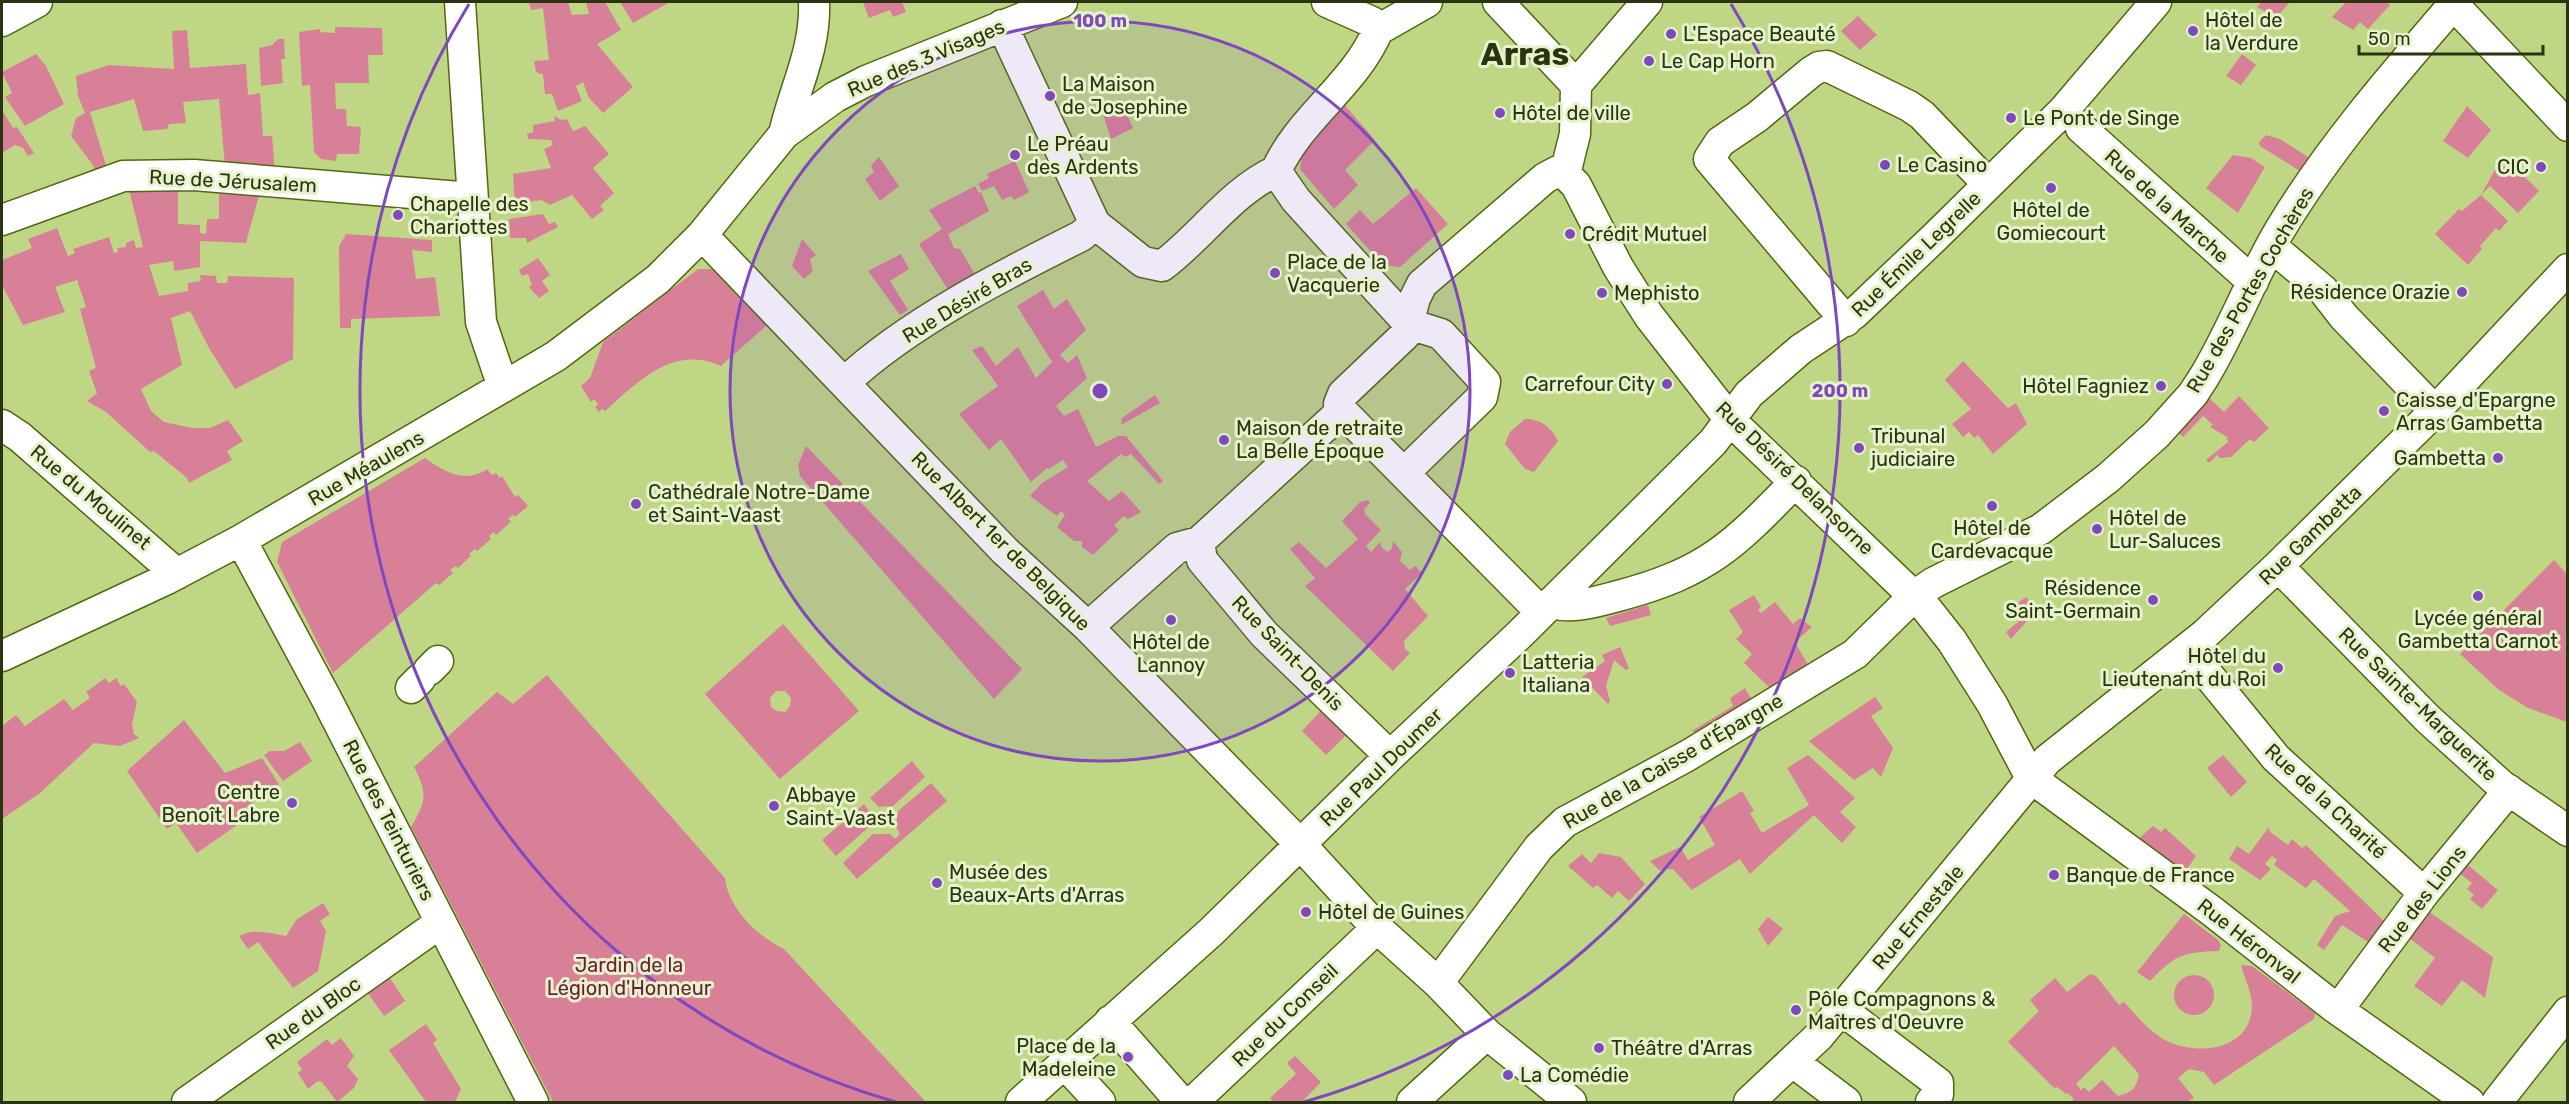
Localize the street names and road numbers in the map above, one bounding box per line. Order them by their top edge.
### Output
street label: Rue des 3 Visages [844,14,1008,102]
street label: Rue de la Marche [2100,144,2234,268]
street label: Rue de Jérusalem [149,165,317,197]
street label: Rue des Portes Cochères [2181,183,2319,397]
street label: Rue Émile Legrelle [1846,186,1986,322]
street label: Rue Désiré Bras [898,252,1036,348]
street label: Rue Désiré Delansorne [1711,396,1879,560]
street label: Rue Méaulens [304,425,428,511]
street label: Rue du Moulinet [26,440,156,555]
street label: Rue Albert 1er de Belgique [906,446,1096,636]
street label: Rue Gambetta [2254,480,2366,590]
street label: Rue Saint-Denis [1227,590,1349,716]
street label: Rue Sainte-Marguerite [2334,622,2502,786]
street label: Rue de la Caisse d'Épargne [1559,688,1787,834]
street label: Rue Paul Doumer [1315,702,1447,831]
street label: Rue des Teinturiers [338,735,440,905]
street label: Rue de la Charité [2260,738,2392,864]
street label: Rue des Lions [2373,841,2471,957]
street label: Rue Ernestale [1867,860,1969,974]
street label: Rue Héronval [2193,893,2305,989]
street label: Rue du Conseil [1227,958,1343,1072]
street label: Rue du Bloc [261,971,365,1055]

